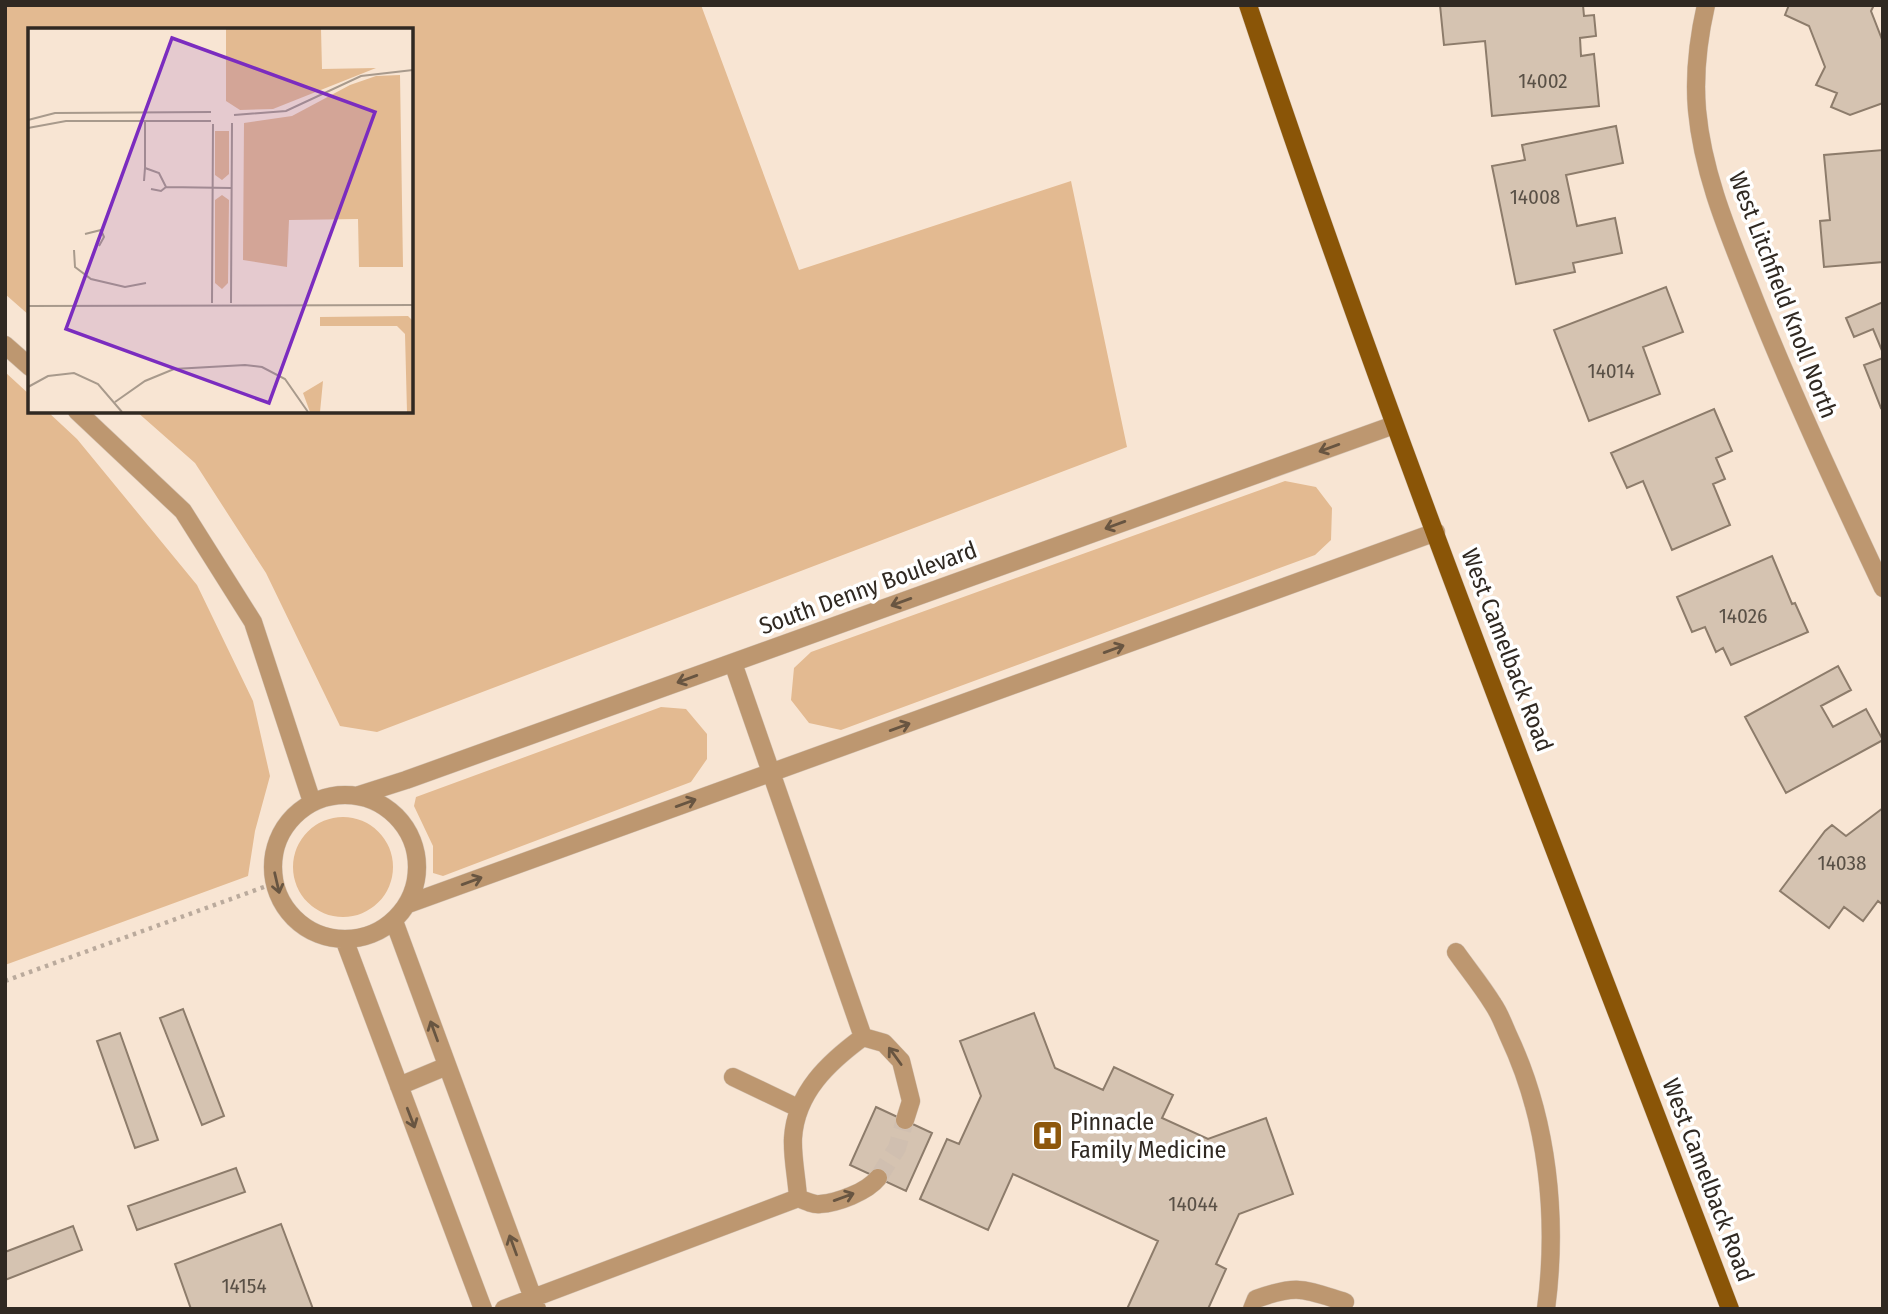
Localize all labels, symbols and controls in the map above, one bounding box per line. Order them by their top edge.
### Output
inset map [28,28,413,413]
house number: 14002 [1518,68,1568,94]
street label: West Litchfield Knoll North [1723,168,1843,422]
house number: 14008 [1510,184,1560,210]
house number: 14014 [1587,358,1635,384]
one-way arrow [1319,443,1341,455]
one-way arrow [1105,520,1127,532]
street label: South Denny Boulevard [755,536,981,640]
street label: West Camelback Road [1455,545,1559,755]
one-way arrow [891,597,913,609]
house number: 14026 [1719,603,1767,629]
one-way arrow [1103,642,1125,654]
one-way arrow [677,674,699,686]
one-way arrow [889,720,911,732]
one-way arrow [675,796,697,809]
house number: 14038 [1817,850,1867,876]
one-way arrow [271,871,284,893]
one-way arrow [461,873,483,886]
one-way arrow [427,1021,439,1043]
one-way arrow [888,1047,903,1066]
street label: West Camelback Road [1656,1075,1760,1285]
one-way arrow [406,1107,418,1128]
place label: Pinnacle Family Medicine [1070,1108,1226,1164]
hospital icon: Pinnacle Family Medicine [1030,1119,1064,1153]
one-way arrow [833,1190,855,1202]
house number: 14044 [1168,1191,1218,1217]
one-way arrow [506,1234,518,1256]
house number: 14154 [221,1273,267,1299]

